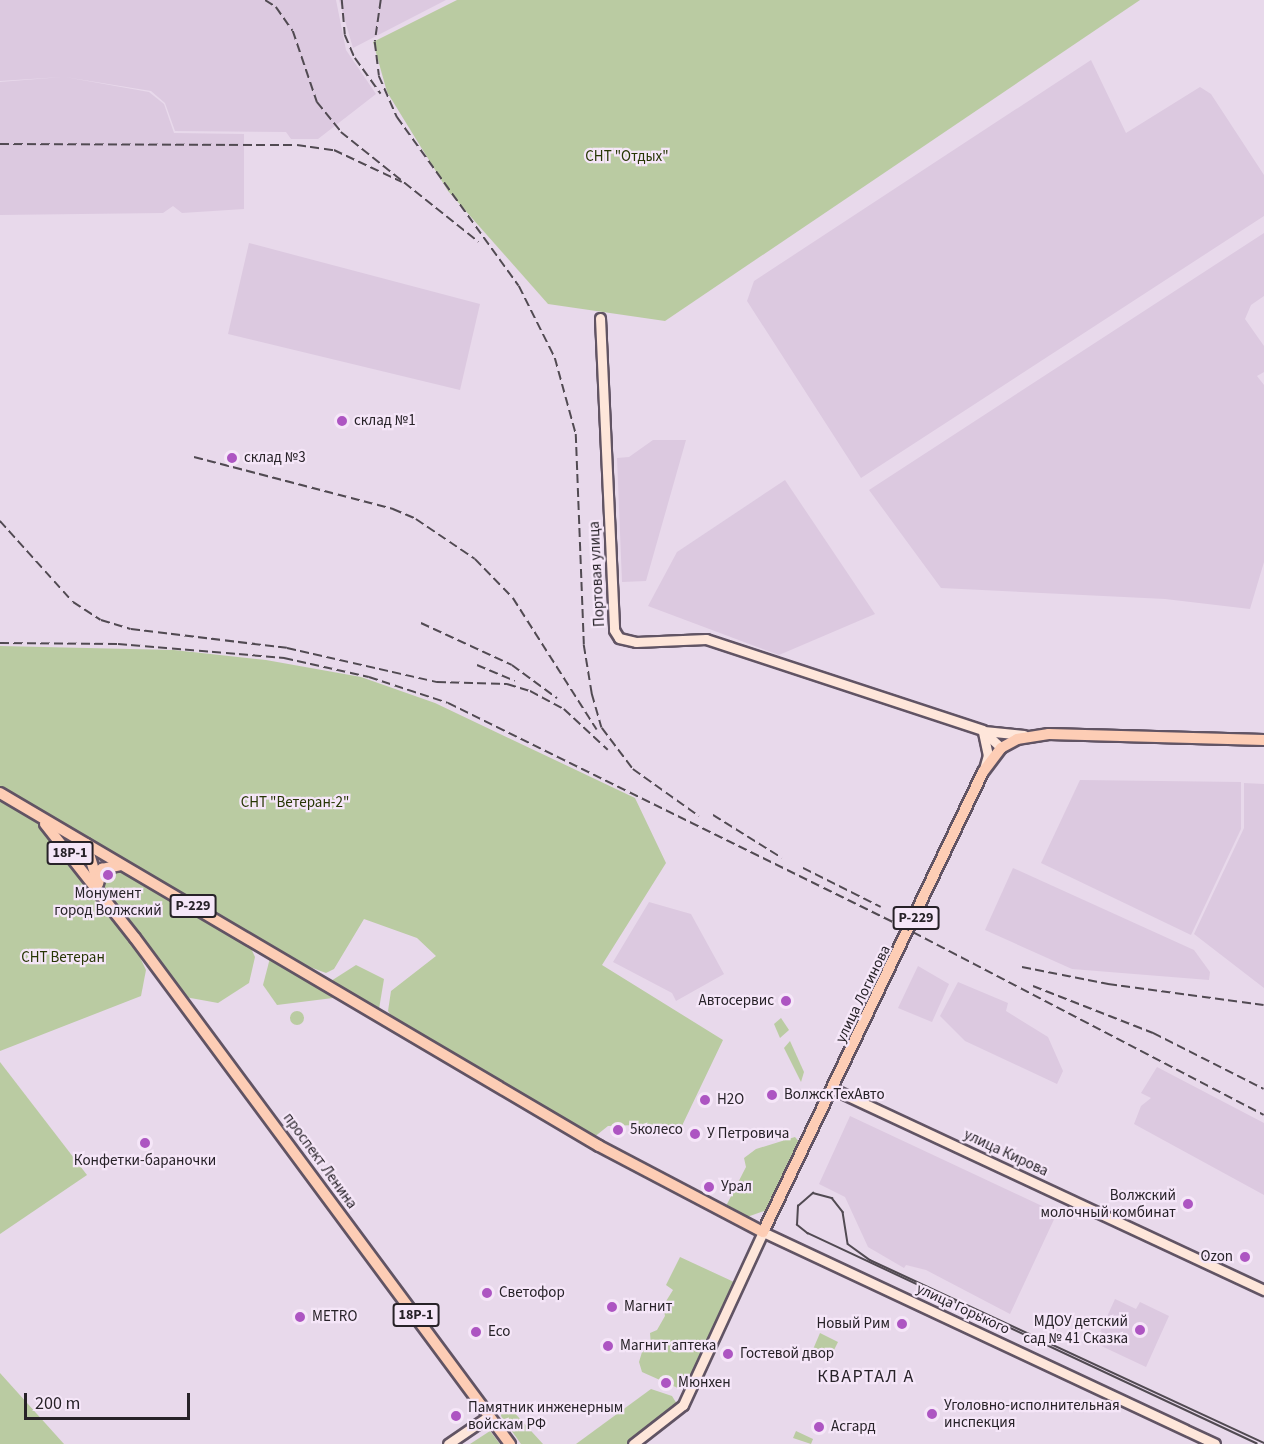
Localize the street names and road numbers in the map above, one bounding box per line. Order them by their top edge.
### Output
street label: Портовая улица [585,521,609,627]
road number: 18Р-1 [46,842,94,864]
road number: Р-229 [169,895,217,917]
road number: Р-229 [892,907,940,929]
street label: улица Логинова [832,942,894,1046]
street label: проспект Ленина [279,1110,361,1212]
street label: улица Кирова [961,1126,1051,1180]
street label: улица Горького [913,1280,1013,1338]
road number: 18Р-1 [392,1304,440,1326]

